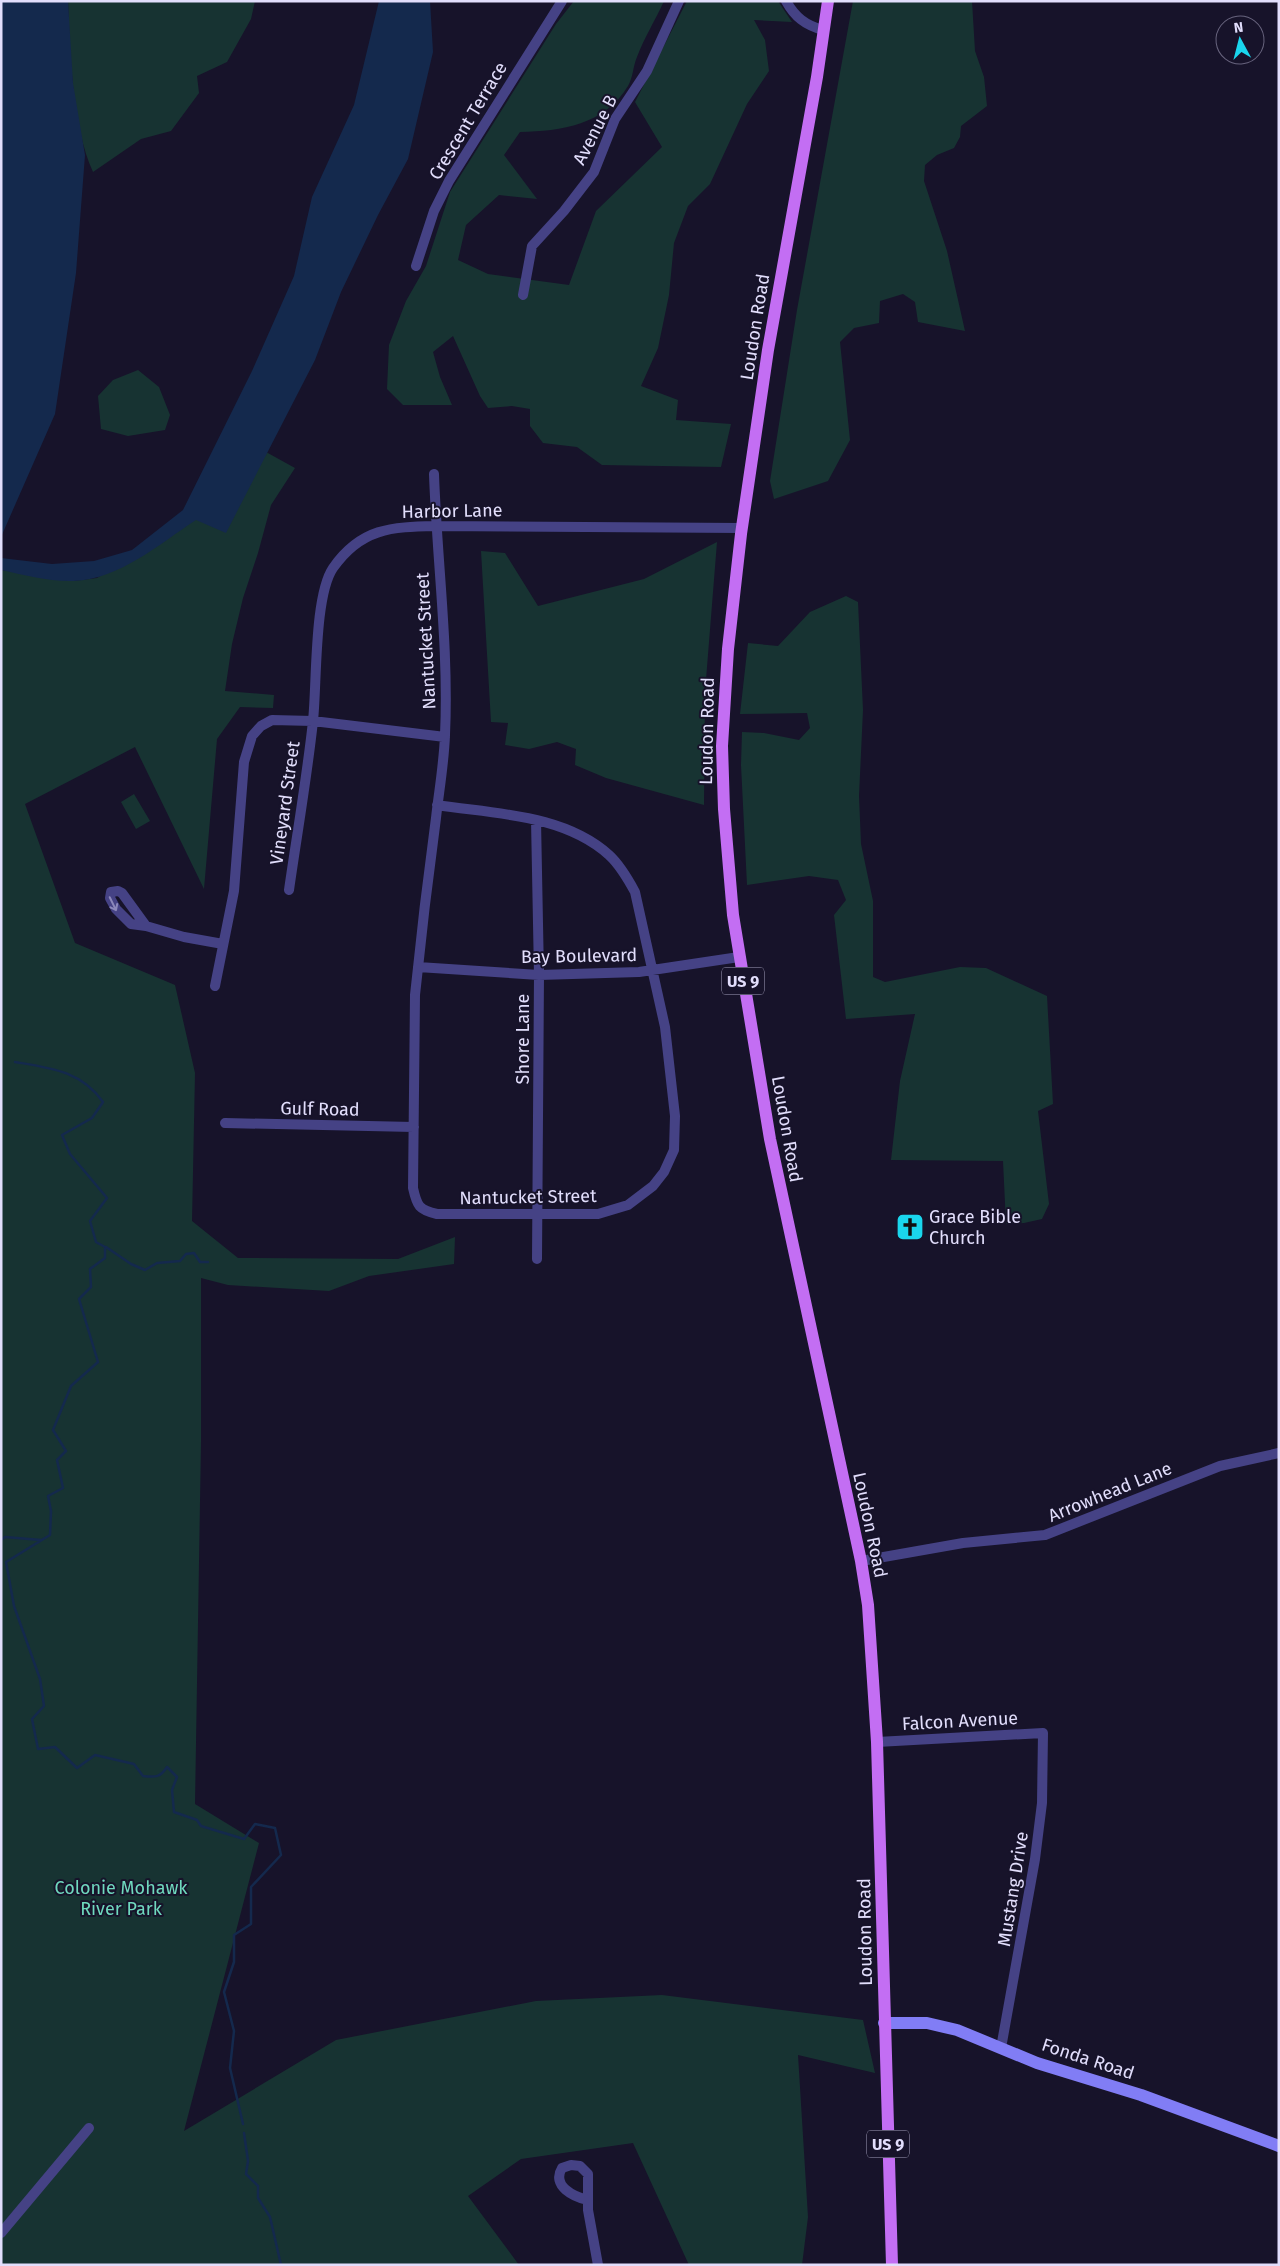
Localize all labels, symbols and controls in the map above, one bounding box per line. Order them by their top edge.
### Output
north arrow [1215,15,1265,65]
text: N [1233,19,1244,37]
street label: Crescent Terrace [424,58,512,184]
street label: Avenue B [568,91,622,169]
street label: Loudon Road [736,272,774,382]
street label: Harbor Lane [401,499,503,523]
street label: Nantucket Street [411,571,441,710]
street label: Loudon Road [695,677,719,785]
street label: Vineyard Street [265,739,305,866]
one-way arrow [109,896,119,911]
street label: Bay Boulevard [521,944,637,968]
road number: US 9 [722,968,764,994]
street label: Shore Lane [512,994,534,1084]
street label: Loudon Road [767,1074,807,1184]
street label: Gulf Road [280,1097,360,1121]
street label: Nantucket Street [459,1185,597,1209]
place label: Grace Bible Church [929,1206,1021,1249]
church icon: Grace Bible Church [895,1212,925,1242]
street label: Arrowhead Lane [1045,1457,1175,1527]
street label: Loudon Road [848,1470,892,1580]
street label: Falcon Avenue [901,1707,1019,1735]
street label: Mustang Drive [993,1830,1033,1948]
park label: Colonie Mohawk River Park [54,1877,188,1920]
street label: Loudon Road [853,1878,877,1986]
street label: Fonda Road [1039,2034,1137,2084]
road number: US 9 [867,2130,909,2158]

